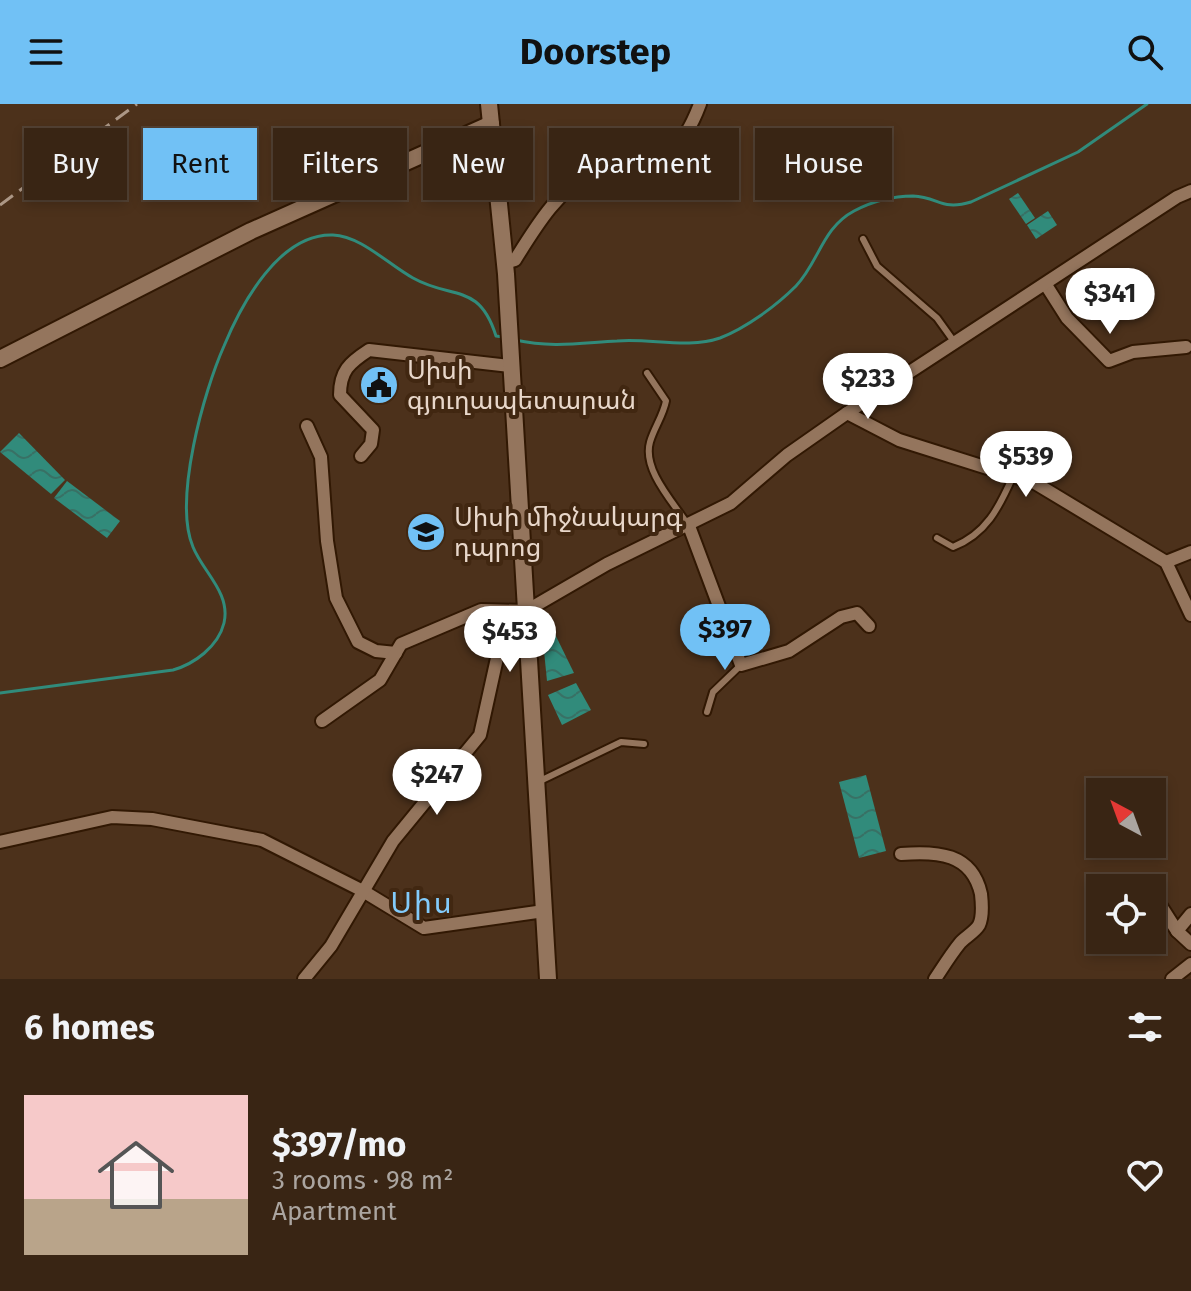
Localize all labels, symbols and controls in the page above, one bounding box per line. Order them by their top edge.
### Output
icon: menu [24,30,68,74]
text: Doorstep [520,30,671,74]
icon: search [1123,30,1167,74]
chip: Buy [24,128,127,200]
chip: Rent [143,128,257,200]
chip: Filters [273,128,407,200]
chip: New [423,128,533,200]
chip: Apartment [549,128,739,200]
chip: House [755,128,892,200]
pin: $341 [1063,268,1157,336]
text: $341 [1084,278,1136,309]
pin: $233 [821,353,915,421]
place label: Սիսի գյուղապետարան [407,355,636,416]
text: $233 [841,363,895,394]
public building icon: Սիսի գյուղապետարան [358,364,400,406]
pin: $539 [979,431,1073,499]
text: $539 [998,441,1054,472]
place label: Սիսի միջնակարգ դպրոց [454,502,683,563]
school or university icon: Սիսի միջնակարգ դպրոց [405,511,447,553]
pin: $397 [678,604,772,672]
pin: $453 [463,606,557,674]
text: $397 [698,614,752,645]
text: $453 [482,616,538,647]
pin: $247 [390,749,484,817]
text: $247 [411,759,463,790]
north arrow [1086,778,1166,858]
map controls [1086,778,1166,954]
button: locate [1086,874,1166,954]
district label: Սիս [390,885,454,921]
icon: filters [1123,1005,1167,1049]
text: 6 homes [24,1007,155,1048]
text: $397/mo [272,1124,406,1165]
icon: home [88,1127,184,1223]
icon: heart [1123,1153,1167,1197]
text: 3 rooms · 98 m² [272,1165,453,1196]
text: Apartment [272,1196,397,1227]

